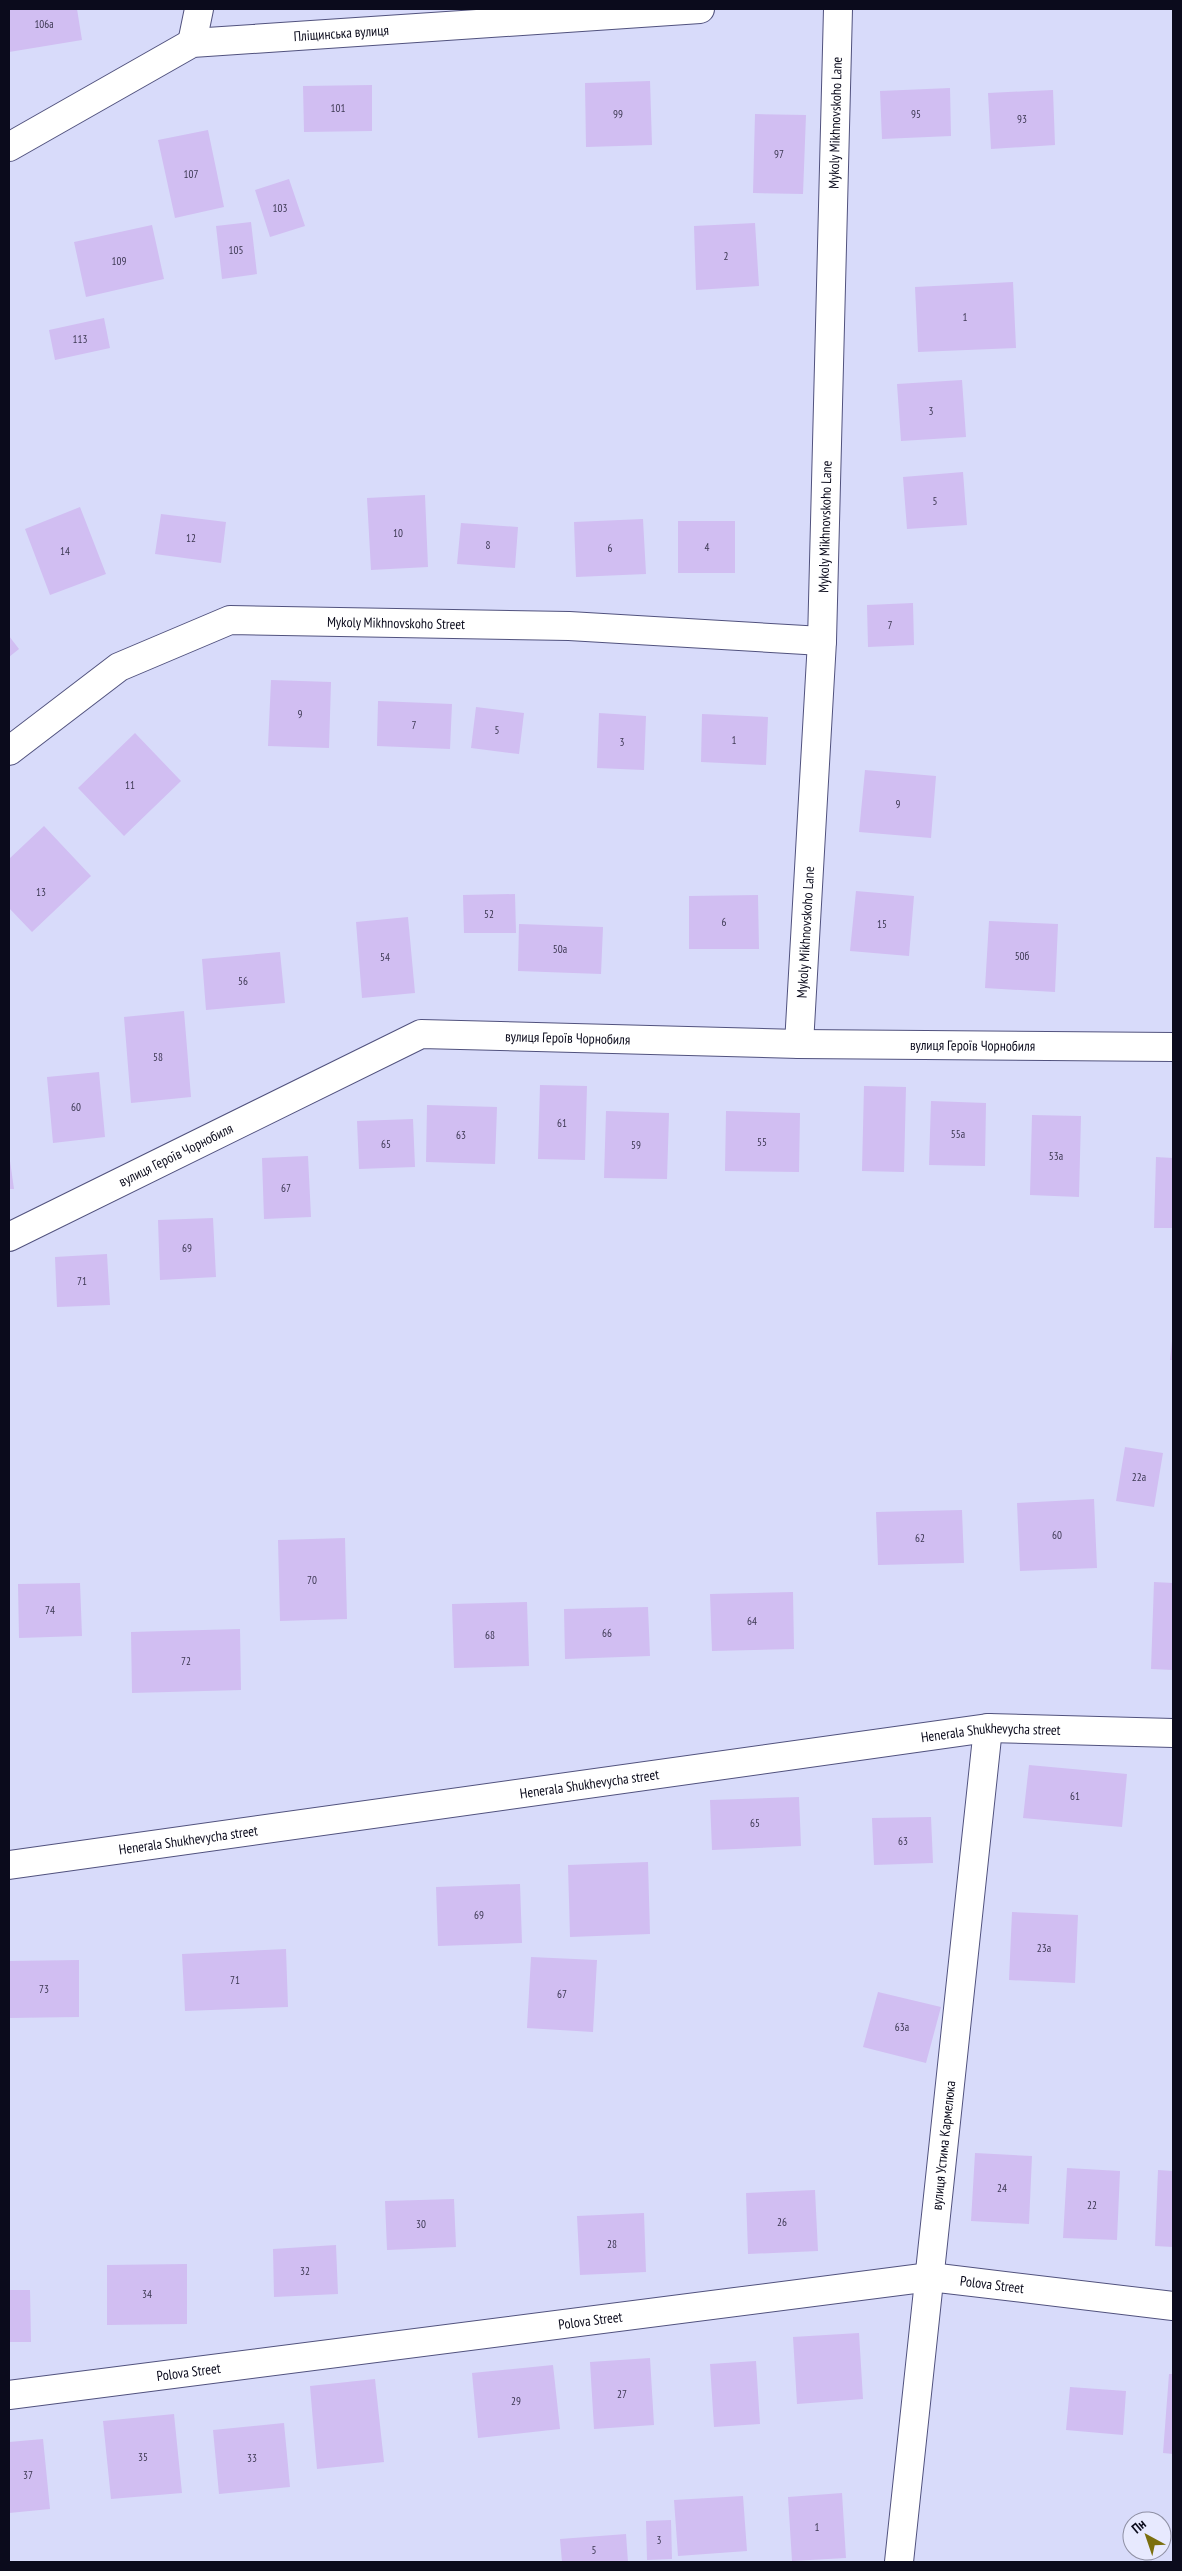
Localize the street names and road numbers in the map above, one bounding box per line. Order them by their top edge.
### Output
street label: Пліщинська вулиця [293,21,389,45]
street label: Mykoly Mikhnovskoho Lane [824,56,846,189]
street label: Mykoly Mikhnovskoho Lane [814,460,836,593]
street label: Mykoly Mikhnovskoho Street [327,613,465,633]
street label: Mykoly Mikhnovskoho Lane [793,865,818,999]
street label: вулиця Героїв Чорнобиля [505,1027,630,1049]
street label: вулиця Героїв Чорнобиля [910,1036,1035,1055]
street label: вулиця Героїв Чорнобиля [116,1119,236,1191]
street label: Henerala Shukhevycha street [920,1719,1061,1746]
street label: Henerala Shukhevycha street [519,1765,660,1802]
street label: Henerala Shukhevycha street [118,1821,259,1859]
street label: вулиця Устима Кармелюка [928,2080,959,2211]
street label: Polova Street [959,2272,1025,2297]
street label: Polova Street [557,2308,623,2334]
street label: Polova Street [156,2359,222,2385]

